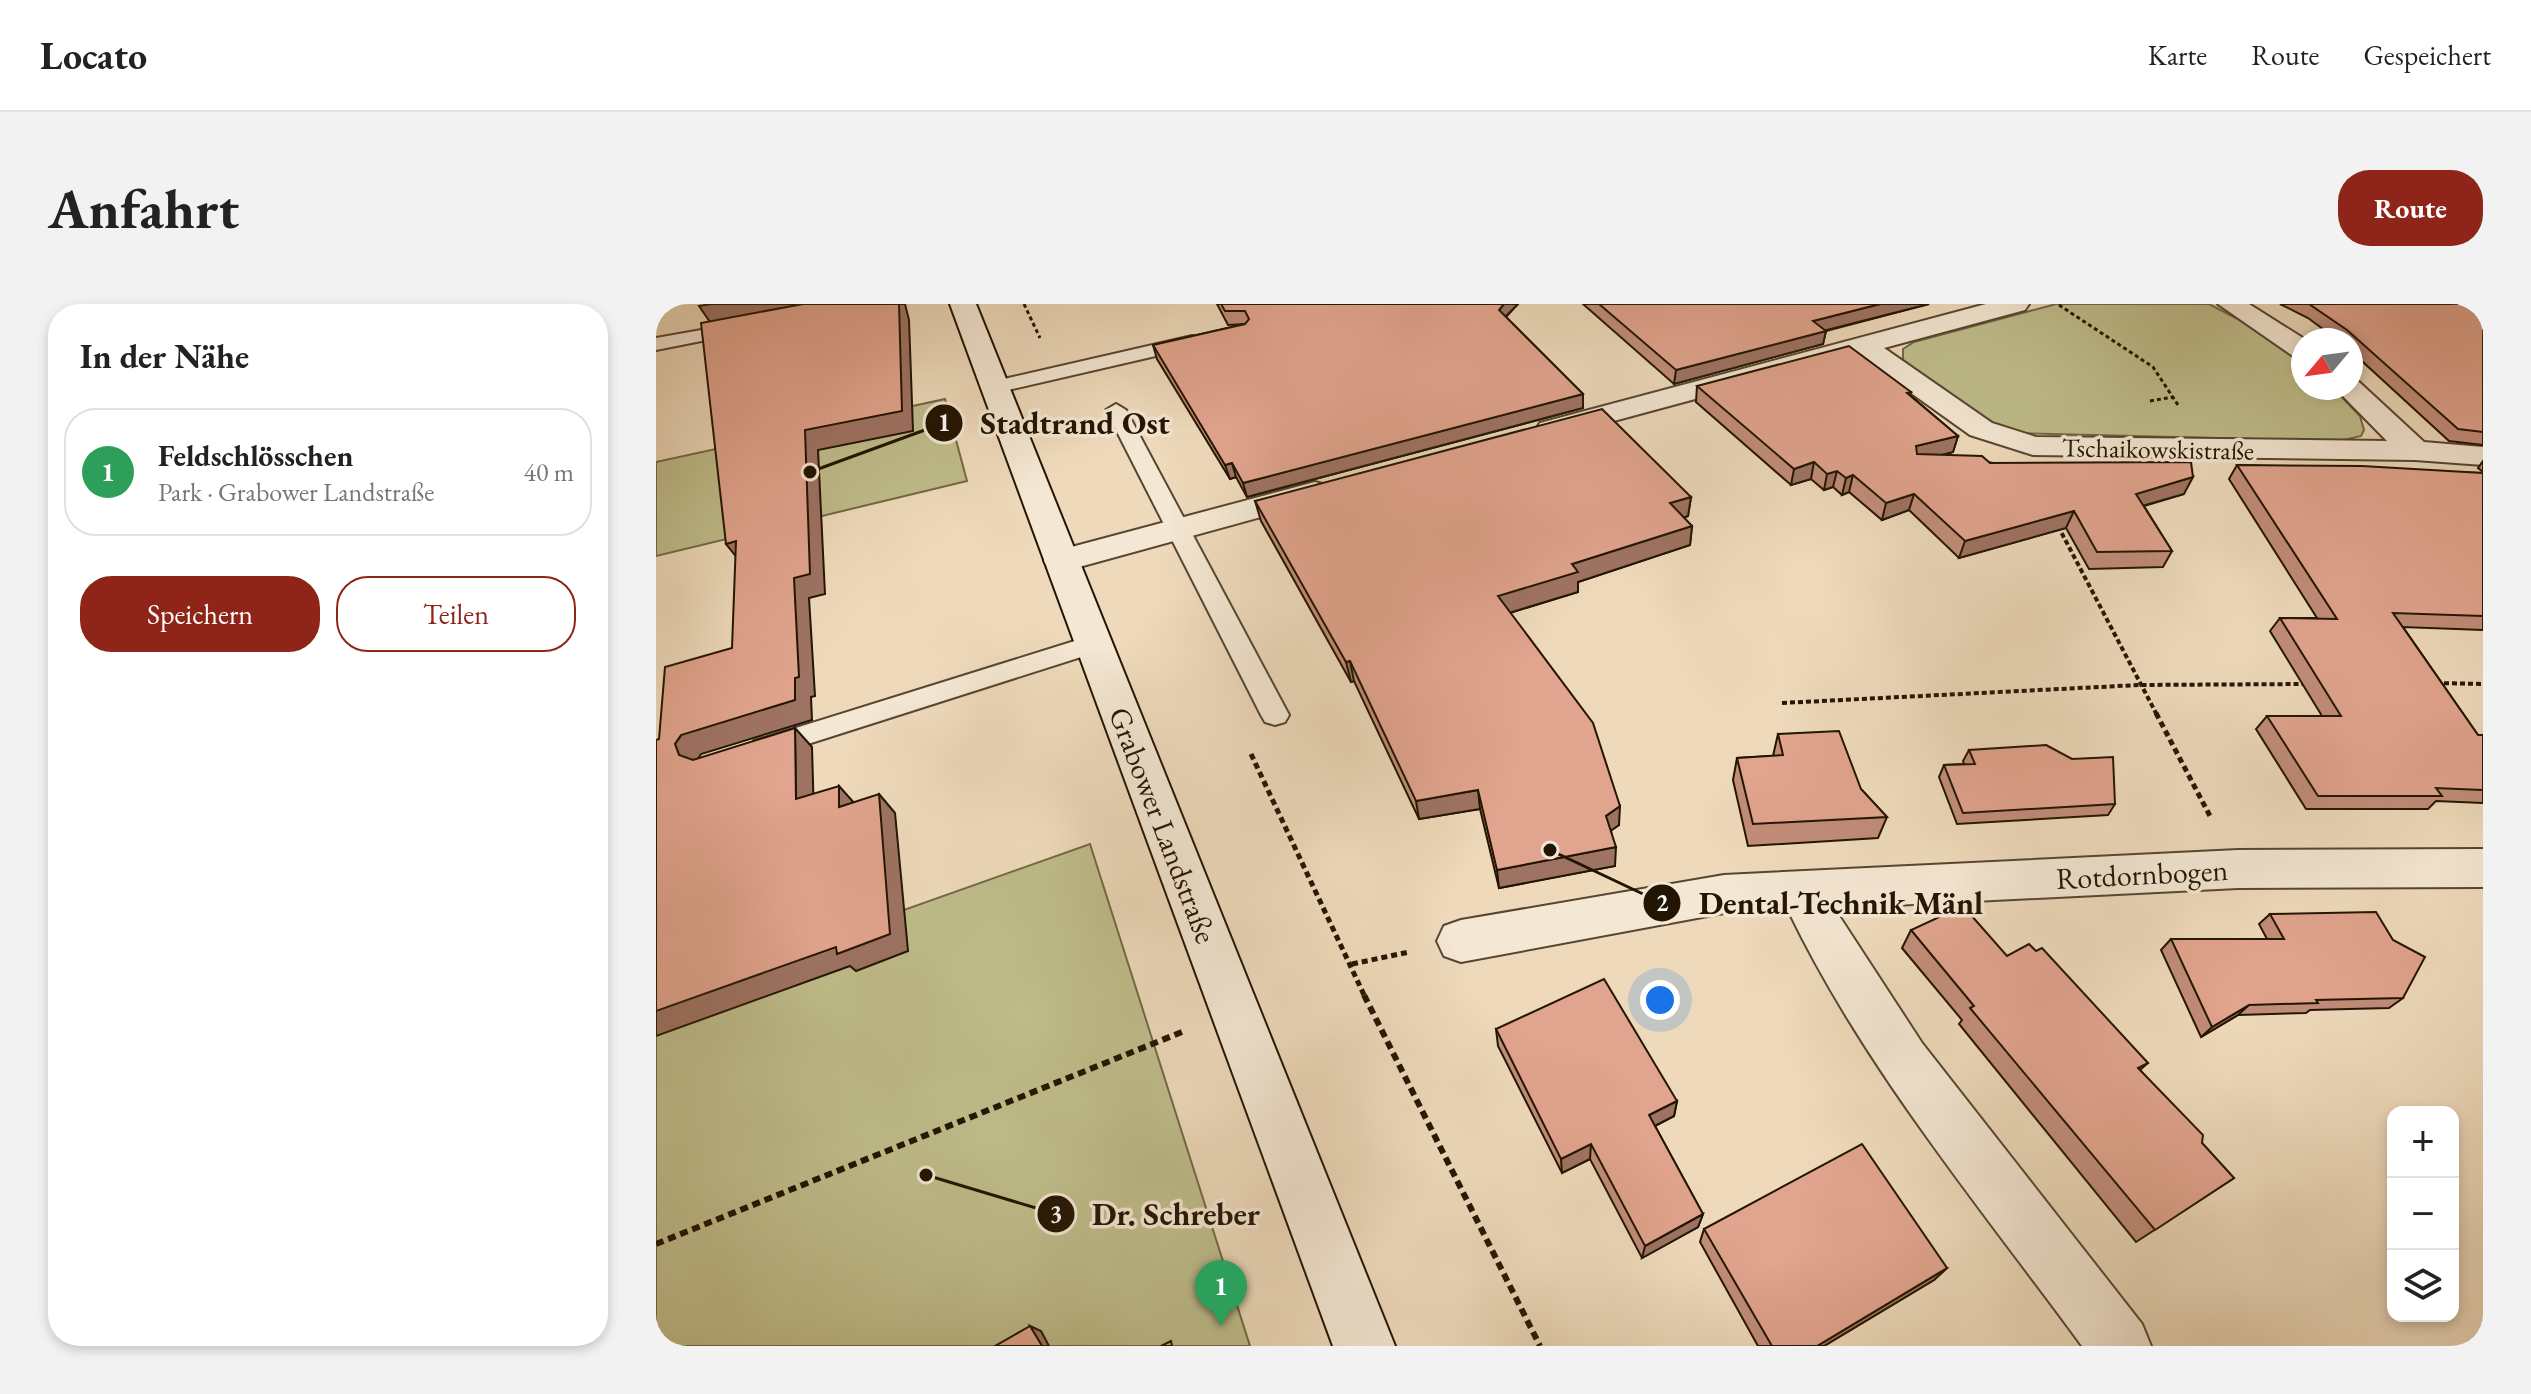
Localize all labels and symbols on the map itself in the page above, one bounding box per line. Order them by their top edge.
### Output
north arrow [2291,328,2363,400]
callout: Stadtrand Ost [924,395,1186,451]
text: Stadtrand Ost [980,402,1170,444]
text: 1 [938,407,950,438]
street label: Tschaikowskistraße [2062,430,2254,468]
street label: Grabower Landstraße [1100,701,1226,949]
street label: Rotdornbogen [2055,850,2229,898]
callout: Dental-Technik Mänl [1642,875,1999,931]
text: Dental-Technik Mänl [1699,882,1983,924]
text: 2 [1656,887,1669,918]
your location [1640,980,1680,1020]
callout: Dr. Schreber [1036,1186,1276,1242]
text: Dr. Schreber [1092,1193,1261,1235]
text: 3 [1050,1198,1062,1229]
pin: 1 [1195,1260,1247,1326]

